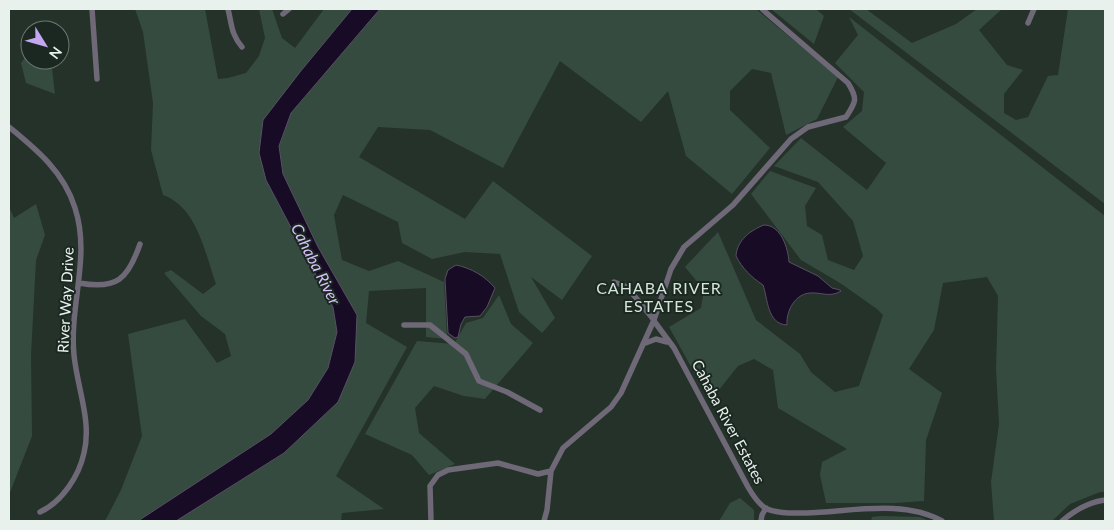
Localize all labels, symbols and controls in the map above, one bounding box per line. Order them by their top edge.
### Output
north arrow [20,20,70,70]
text: N [46,44,66,63]
water label: Cahaba River [288,220,345,308]
street label: River Way Drive [53,246,77,353]
district label: CAHABA RIVER ESTATES [596,278,722,315]
street label: Cahaba River Estates [689,356,769,487]

